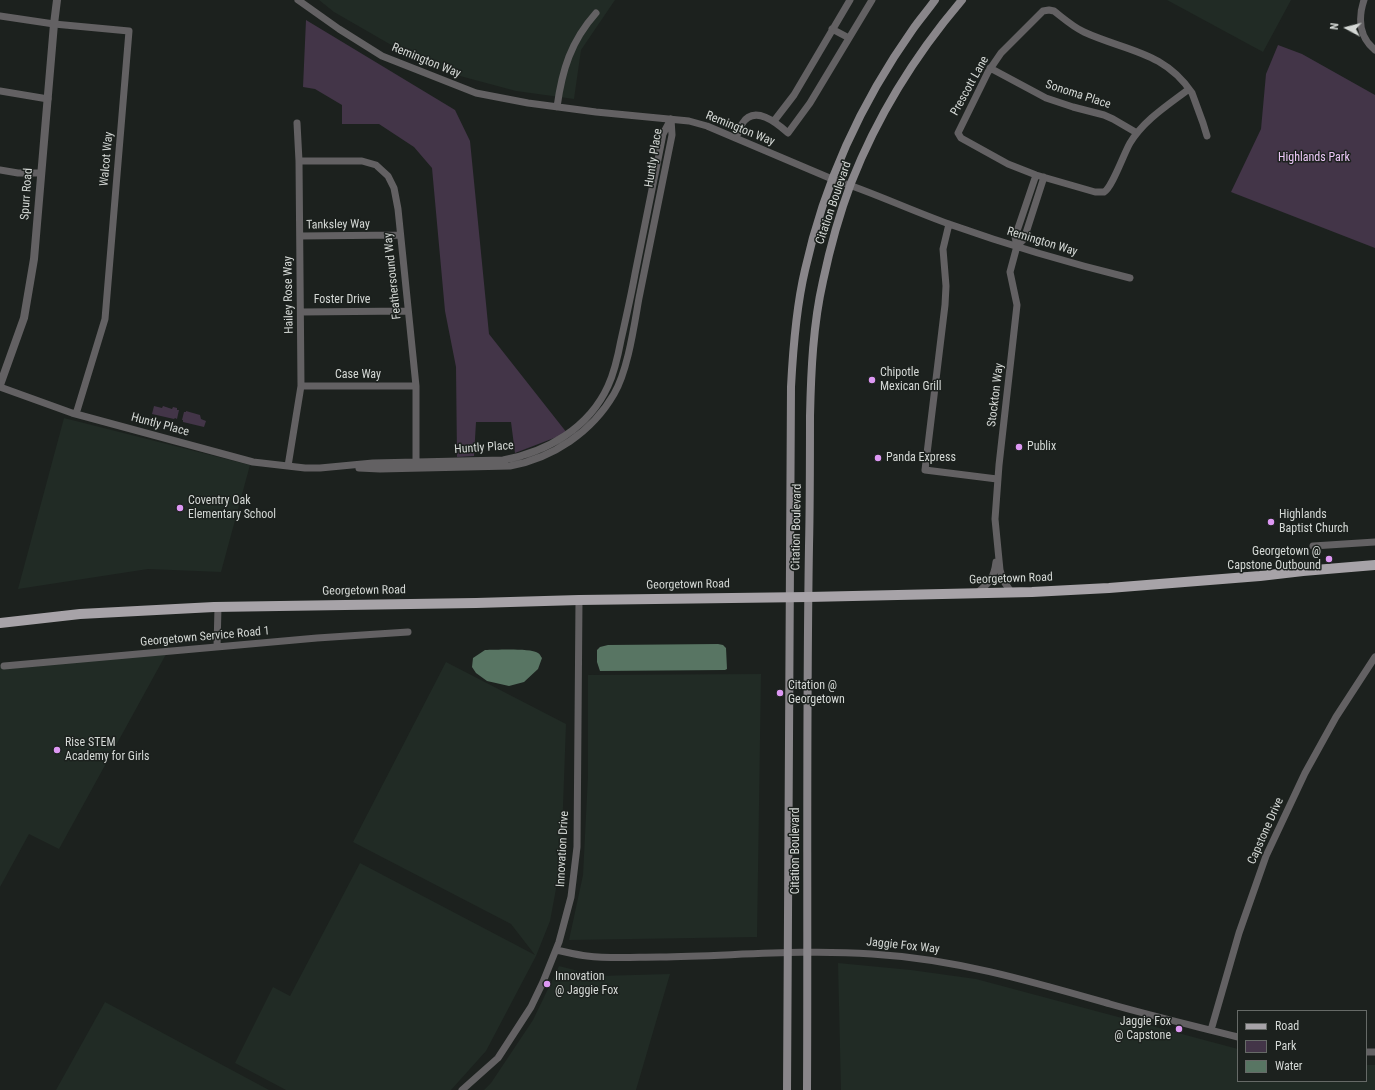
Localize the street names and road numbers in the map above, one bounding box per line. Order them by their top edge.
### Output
street label: Remington Way [389,41,463,81]
street label: Prescott Lane [948,54,992,118]
street label: Sonoma Place [1043,78,1113,112]
street label: Remington Way [703,109,777,149]
street label: Huntly Place [642,128,666,188]
street label: Walcot Way [97,131,117,187]
street label: Citation Boulevard [813,160,855,246]
street label: Spurr Road [18,168,36,220]
street label: Tanksley Way [306,217,370,233]
street label: Remington Way [1005,224,1079,260]
street label: Feathersound Way [381,232,405,320]
street label: Hailey Rose Way [281,256,297,334]
street label: Foster Drive [314,293,370,307]
street label: Stockton Way [985,362,1007,428]
street label: Case Way [335,368,381,382]
street label: Huntly Place [129,410,191,440]
street label: Huntly Place [454,439,514,457]
street label: Citation Boulevard [789,484,805,570]
street label: Georgetown Road [969,570,1053,588]
street label: Georgetown Road [646,577,730,593]
street label: Georgetown Road [322,583,406,599]
street label: Georgetown Service Road 1 [140,624,270,650]
street label: Capstone Drive [1245,795,1287,867]
street label: Citation Boulevard [789,808,803,894]
street label: Innovation Drive [554,811,572,887]
street label: Jaggie Fox Way [866,935,940,957]

